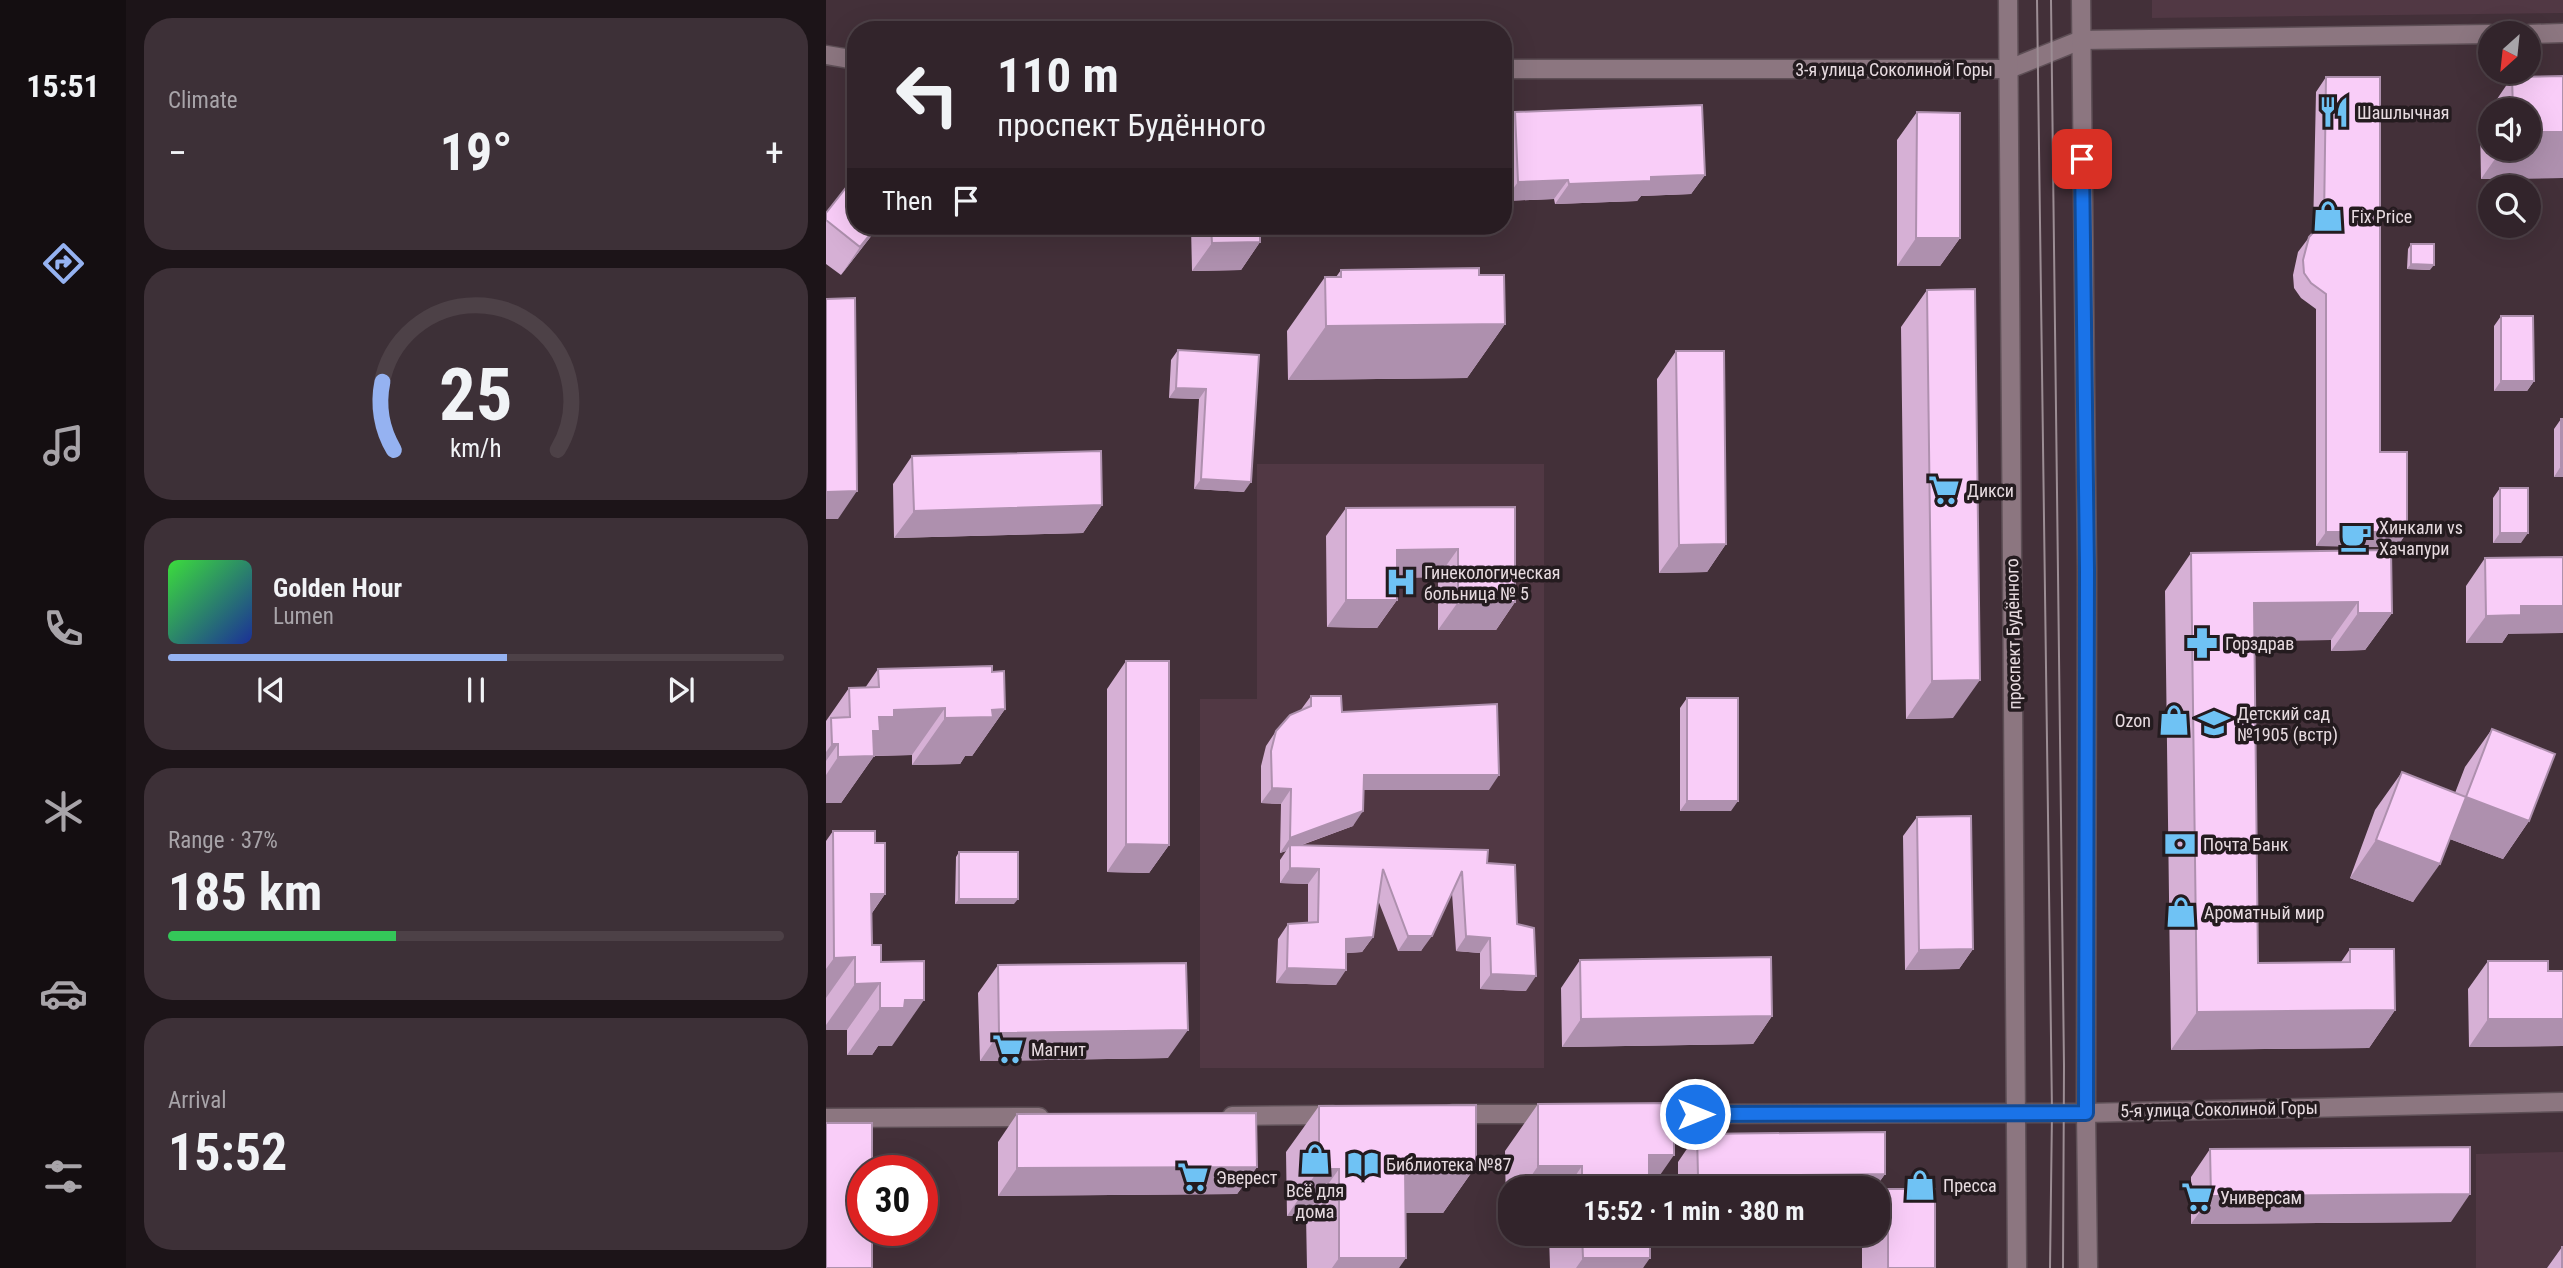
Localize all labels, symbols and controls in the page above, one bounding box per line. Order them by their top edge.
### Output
north arrow [2478,21,2541,84]
map controls [2478,21,2541,238]
text: 110 m [997,47,1119,104]
icon: left [882,49,973,140]
street label: 3-я улица Соколиной Горы [1795,59,1993,80]
text: 15:51 [26,67,100,105]
text: Climate [168,87,238,114]
restaurant icon: Шашлычная [2317,95,2351,129]
button: sound [2478,98,2541,161]
place label: Шашлычная [2357,102,2450,123]
text: проспект Будённого [997,106,1266,144]
text: 19° [440,122,512,183]
pin [2052,129,2112,189]
text: − [168,131,187,175]
text: + [765,131,784,175]
icon: arrive [2063,140,2101,178]
button: search [2478,175,2541,238]
icon: arrive [947,182,985,220]
text: Then [882,186,933,216]
shop icon: Fix Price [2311,199,2345,233]
place label: Fix Price [2351,206,2412,227]
icon: directions [39,239,88,288]
text: 25 [439,352,513,438]
icon: music [39,421,88,470]
text: km/h [450,434,502,463]
supermarket icon: Дикси [1927,473,1961,507]
place label: Дикси [1967,480,2014,501]
place label: Хинкали vs Хачапури [2379,517,2463,559]
cafe icon: Хинкали vs Хачапури [2339,520,2373,554]
street label: проспект Будённого [2001,558,2025,710]
place label: Гинекологическая больница № 5 [1424,562,1561,604]
hospital icon: Гинекологическая больница № 5 [1384,565,1418,599]
text: Golden Hour [273,573,402,603]
text: Lumen [273,603,334,630]
icon: phone [39,604,88,653]
pharmacy icon: Горздрав [2185,626,2219,660]
place label: Горздрав [2225,633,2294,654]
icon: previous [252,671,290,709]
icon: pause [457,671,495,709]
icon: next [662,671,700,709]
shop icon: Ozon [2157,703,2191,737]
place label: Детский сад №1905 (встр) [2237,703,2338,746]
school or university icon: Детский сад №1905 (встр) [2197,706,2231,740]
place label: Ozon [2115,710,2151,731]
icon: climate [39,787,88,836]
text: Range · 37% [168,827,278,854]
bank icon: Почта Банк [2163,827,2197,861]
place label: Почта Банк [2203,834,2289,855]
text: 185 km [168,862,322,923]
shop icon: Ароматный мир [2164,895,2198,929]
place label: Ароматный мир [2204,902,2325,923]
icon: car [39,969,88,1018]
supermarket icon: Магнит [991,1032,1025,1066]
place label: Магнит [1031,1039,1086,1060]
position arrow [1658,1077,1732,1151]
text: Arrival [168,1087,227,1114]
street label: 5-я улица Соколиной Горы [2120,1097,2318,1121]
text: 15:52 [168,1122,287,1183]
shop icon: Всё для дома [1298,1142,1332,1176]
library icon: Библиотека №87 [1346,1147,1380,1181]
icon: filters [39,1152,88,1201]
place label: Библиотека №87 [1386,1154,1512,1175]
speed limit sign: 30 [847,1155,938,1246]
supermarket icon: Эверест [1176,1160,1210,1194]
place label: Эверест [1216,1167,1278,1188]
shop icon: Пресса [1903,1168,1937,1202]
place label: Пресса [1943,1175,1997,1196]
place label: Всё для дома [1286,1180,1344,1222]
supermarket icon: Универсам [2180,1180,2214,1214]
place label: Универсам [2220,1187,2302,1208]
text: 15:52 · 1 min · 380 m [1584,1196,1804,1226]

